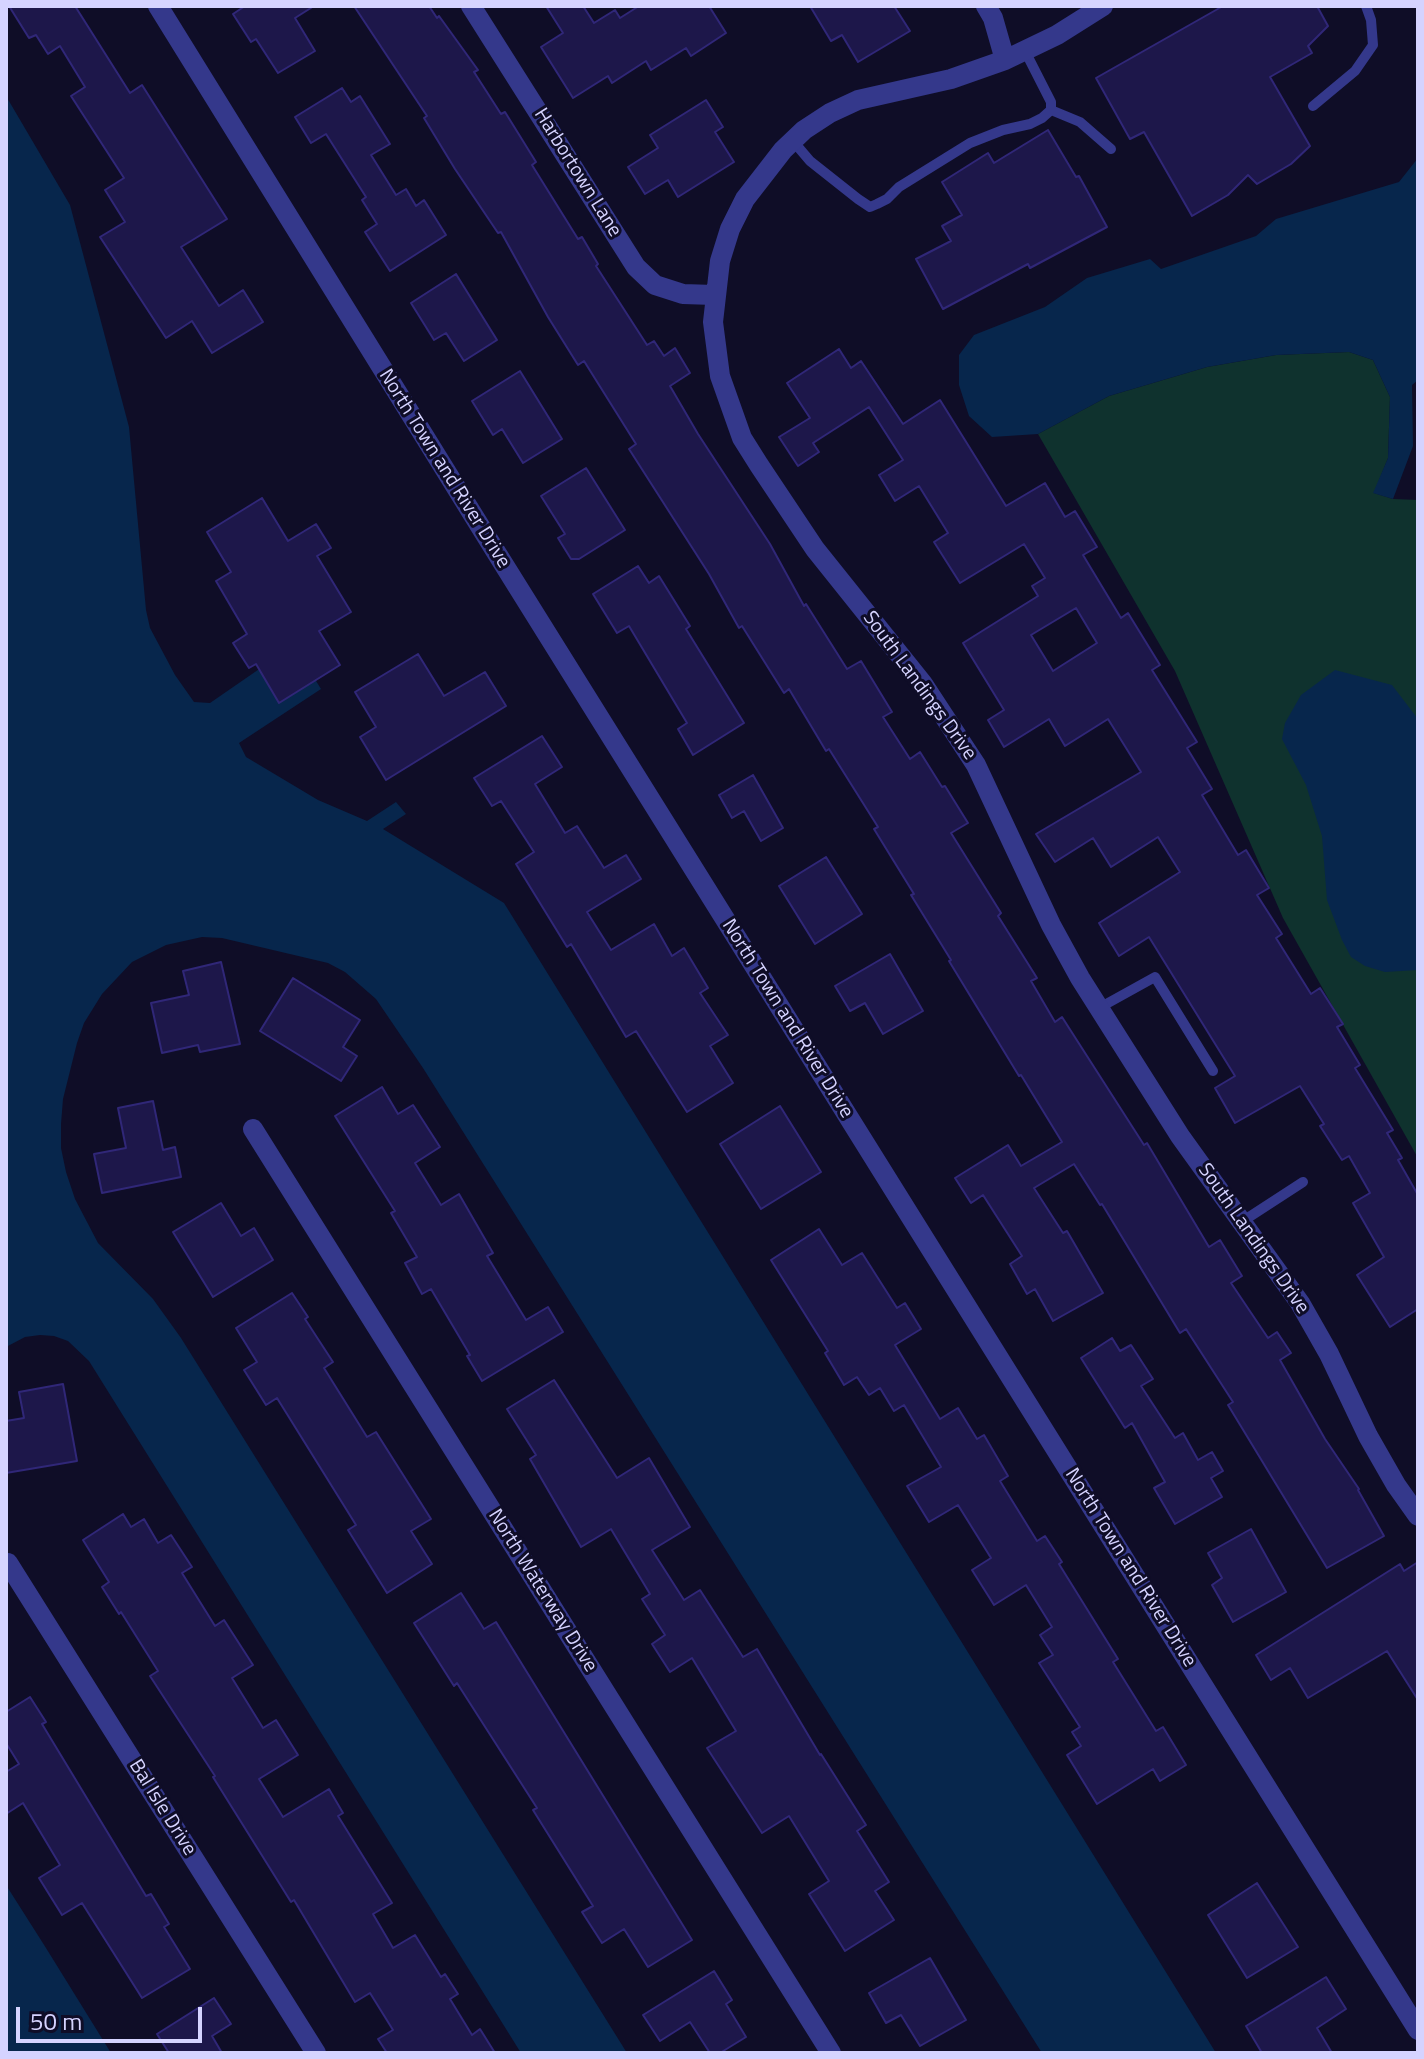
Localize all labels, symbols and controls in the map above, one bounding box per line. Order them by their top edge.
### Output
street label: Harbortown Lane [528,104,626,242]
street label: North Town and River Drive [373,365,515,573]
street label: South Landings Drive [857,607,981,765]
street label: North Town and River Drive [716,915,858,1123]
street label: South Landings Drive [1192,1159,1314,1319]
street label: North Town and River Drive [1059,1464,1201,1672]
street label: North Waterway Drive [482,1505,602,1677]
street label: Bal Isle Drive [123,1756,201,1860]
scale bar [20,1991,206,2041]
text: 50 m [30,2003,82,2039]

